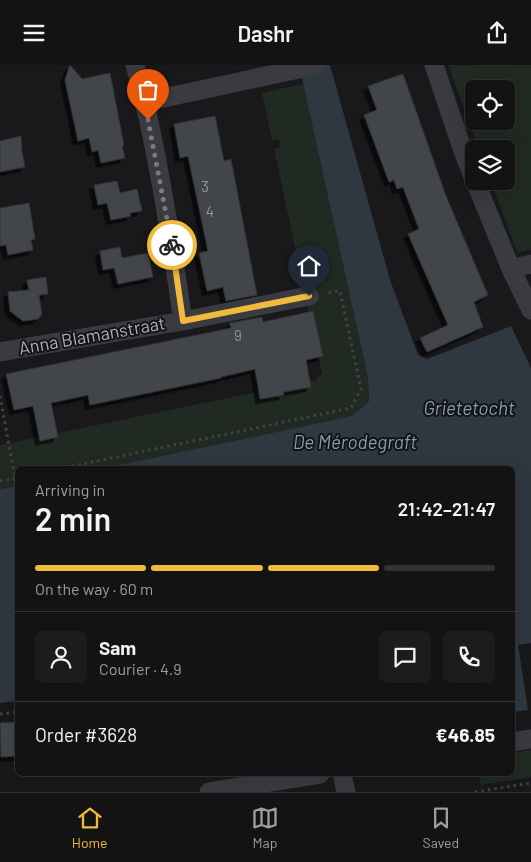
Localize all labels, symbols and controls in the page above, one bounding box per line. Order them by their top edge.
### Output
icon: menu [20,19,48,47]
icon: share [483,19,511,47]
text: Dashr [237,20,294,46]
pin [127,69,169,120]
icon: bag [134,76,162,104]
map controls [465,80,515,190]
button: locate [465,80,515,130]
button: layers [465,140,515,190]
house number: 3 [201,177,209,195]
house number: 4 [206,202,214,220]
courier [147,220,197,270]
icon: bike [158,231,186,259]
pin [288,245,330,296]
icon: home [295,252,323,280]
street label: Anna Blamanstraat [17,311,167,359]
house number: 9 [234,326,242,344]
water label: Grietetocht [423,396,515,419]
water label: De Mérodegraft [293,430,417,453]
text: Arriving in [35,480,105,499]
text: 21:42–21:47 [398,497,495,520]
text: 2 min [35,499,111,537]
text: On the way · 60 m [35,579,153,598]
button: person [35,631,87,683]
button: chat [379,631,431,683]
button: phone [443,631,495,683]
text: Sam [99,636,136,659]
text: Courier · 4.9 [99,659,182,678]
text: Order #3628 [35,723,137,746]
text: €46.85 [436,723,495,746]
tab: Home [72,804,107,851]
tab: Map [251,804,279,851]
tab: Saved [422,804,459,851]

